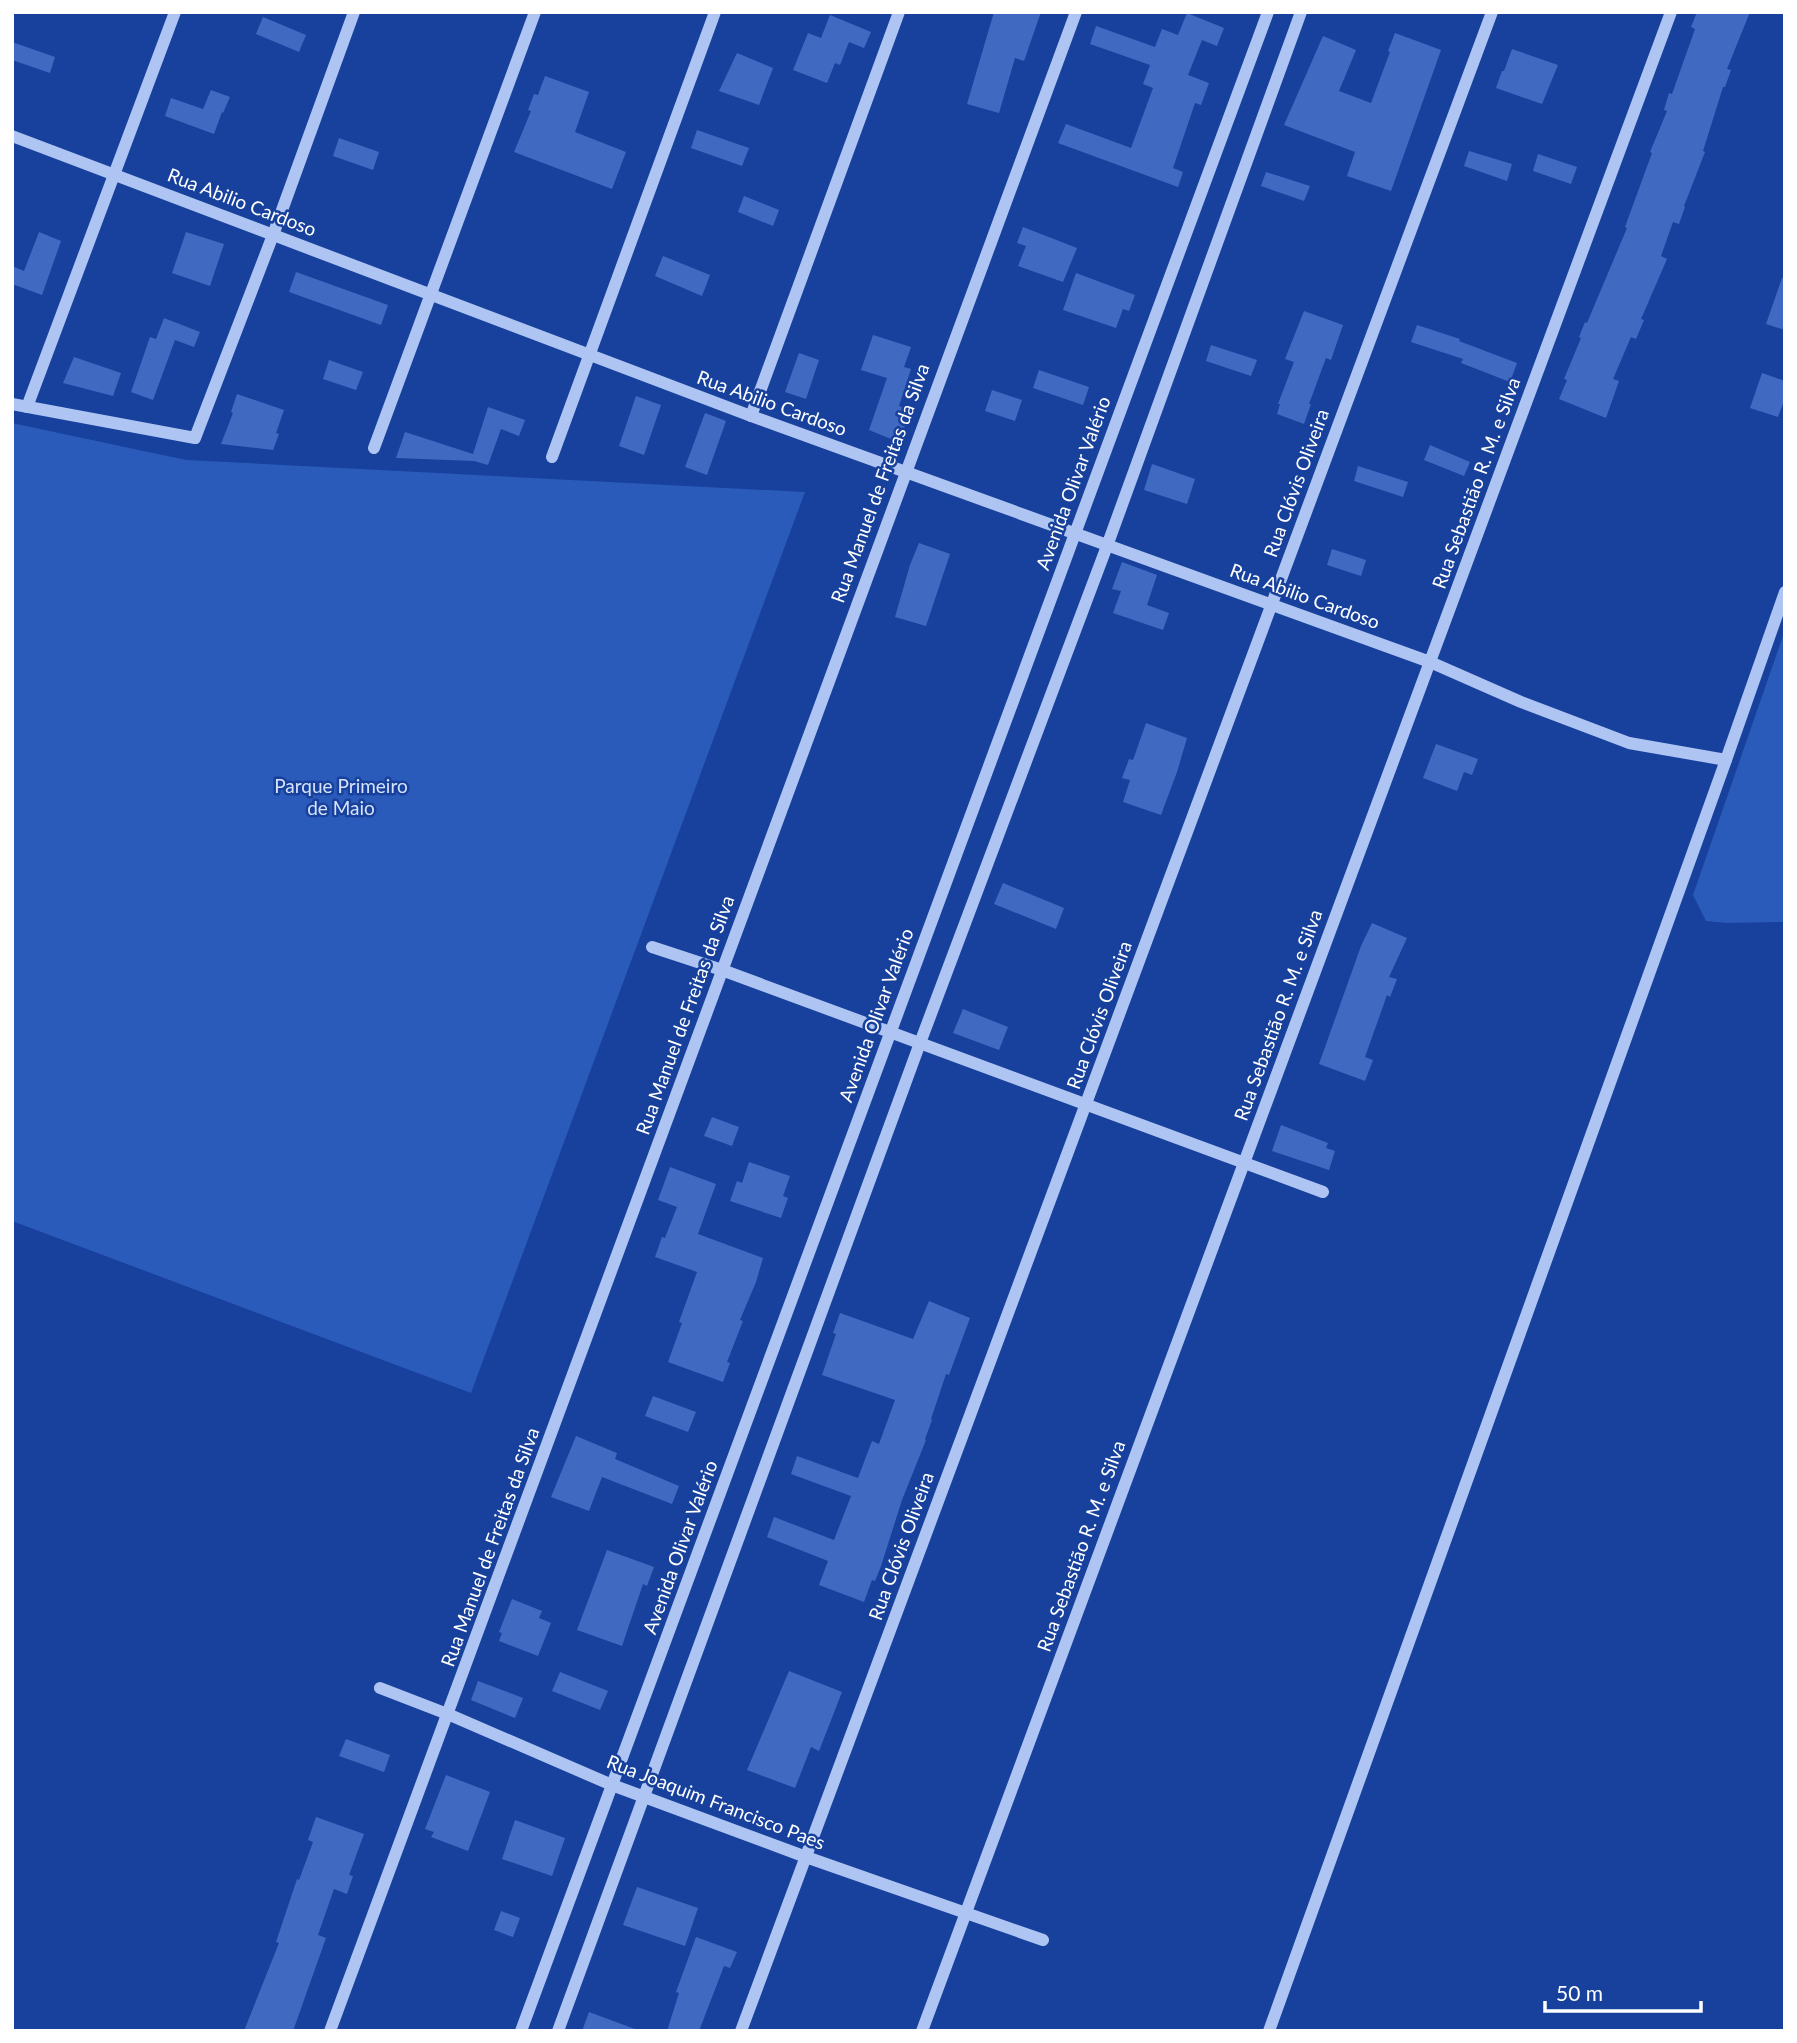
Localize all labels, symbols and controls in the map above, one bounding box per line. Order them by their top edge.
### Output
street label: Rua Abilio Cardoso [165,163,320,241]
street label: Rua Manuel de Freitas da Silva [825,360,934,606]
street label: Rua Abilio Cardoso [694,365,850,440]
street label: Rua Sebastião R. M. e Silva [1427,374,1525,592]
street label: Avenida Olivar Valério [1030,393,1115,573]
street label: Rua Clóvis Oliveira [1258,406,1333,560]
street label: Rua Abilio Cardoso [1227,558,1383,633]
park label: Parque Primeiro de Maio [274,774,408,819]
street label: Rua Manuel de Freitas da Silva [630,892,739,1138]
street label: Rua Sebastião R. M. e Silva [1229,906,1327,1124]
street label: Avenida Olivar Valério [833,925,918,1105]
street label: Rua Clóvis Oliveira [1061,938,1136,1092]
street label: Rua Manuel de Freitas da Silva [435,1424,544,1670]
street label: Rua Sebastião R. M. e Silva [1032,1437,1130,1655]
street label: Avenida Olivar Valério [637,1457,722,1637]
street label: Rua Clóvis Oliveira [863,1469,938,1623]
street label: Rua Joaquim Francisco Paes [604,1749,829,1854]
scale bar [1545,1969,1701,2013]
text: 50 m [1556,1980,1603,2005]

